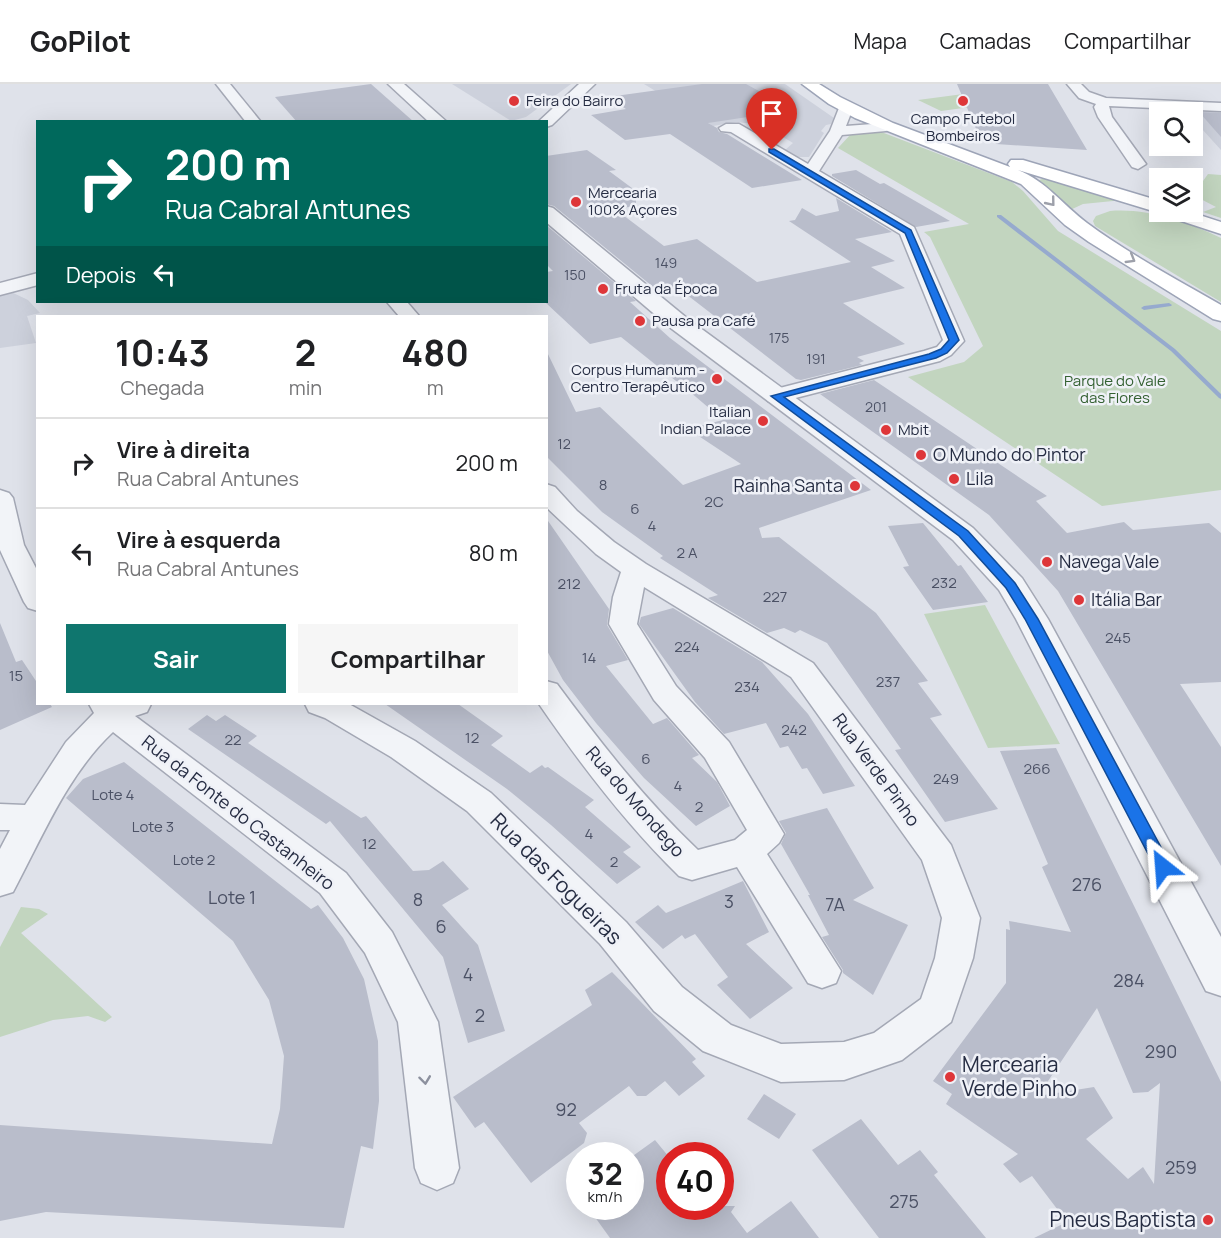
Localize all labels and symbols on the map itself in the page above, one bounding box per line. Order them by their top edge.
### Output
pin [746,88,797,150]
place label: Feira do Bairro [526,90,623,111]
marker: Feira do Bairro [507,94,521,108]
marker: Campo Futebol Bombeiros [956,94,970,108]
place label: Campo Futebol Bombeiros [911,108,1015,146]
place label: Mercearia 100% Açores [588,182,677,220]
marker: Mercearia 100% Açores [569,195,583,209]
one-way arrow [1044,195,1055,206]
one-way arrow [1124,252,1135,263]
house number: 149 [655,253,677,272]
house number: 150 [564,265,586,284]
place label: Fruta da Época [615,278,717,299]
marker: Fruta da Época [596,282,610,296]
place label: Pausa pra Café [652,310,756,331]
marker: Pausa pra Café [633,314,647,328]
house number: 175 [769,328,789,347]
house number: 191 [806,349,826,368]
place label: Corpus Humanum - Centro Terapêutico [571,359,705,397]
park label: Parque do Vale das Flores [1064,370,1166,408]
marker: Corpus Humanum - Centro Terapêutico [710,372,724,386]
house number: 201 [865,397,887,416]
place label: Italian Indian Palace [660,401,751,439]
marker: Italian Indian Palace [756,414,770,428]
place label: Mbit [898,419,929,440]
marker: Mbit [879,423,893,437]
house number: 12 [557,434,571,453]
place label: O Mundo do Pintor [933,442,1086,466]
marker: O Mundo do Pintor [914,448,928,462]
place label: Lila [966,466,994,490]
marker: Lila [947,472,961,486]
place label: Rainha Santa [733,473,843,497]
house number: 8 [599,474,607,495]
marker: Rainha Santa [848,479,862,493]
house number: 2C [704,491,724,512]
house number: 6 [630,498,640,519]
house number: 4 [648,515,657,536]
house number: 2 A [676,542,698,563]
place label: Navega Vale [1059,549,1159,573]
marker: Navega Vale [1040,555,1054,569]
house number: 232 [931,572,957,593]
house number: 212 [558,573,580,594]
house number: 227 [763,586,787,607]
place label: Itália Bar [1091,587,1162,611]
marker: Itália Bar [1072,593,1086,607]
house number: 245 [1105,627,1131,648]
house number: 224 [674,636,700,657]
house number: 14 [582,647,596,668]
house number: 15 [9,665,23,686]
house number: 237 [876,671,900,692]
house number: 234 [734,676,760,697]
street label: Rua Verde Pinho [828,708,926,831]
house number: 242 [781,719,807,740]
house number: 12 [465,727,479,748]
street label: Rua da Fonte do Castanheiro [137,729,340,895]
house number: 22 [224,729,242,750]
street label: Rua do Mondego [581,741,691,862]
house number: 6 [641,748,651,769]
house number: 266 [1023,758,1051,779]
house number: 249 [933,768,959,789]
house number: 4 [674,775,683,796]
house number: Lote 4 [92,784,135,805]
house number: 2 [695,796,703,817]
street label: Rua das Fogueiras [485,806,629,950]
house number: Lote 3 [132,816,174,837]
house number: 4 [585,823,594,844]
house number: 12 [362,833,376,854]
position arrow [1131,835,1195,899]
house number: Lote 2 [173,849,215,870]
house number: 2 [610,851,618,872]
house number: 276 [1072,872,1102,896]
house number: Lote 1 [208,885,256,909]
house number: 8 [413,887,423,911]
house number: 3 [724,889,734,913]
house number: 7A [825,892,845,916]
house number: 6 [435,914,447,938]
house number: 4 [463,962,473,986]
house number: 284 [1113,968,1145,992]
house number: 2 [475,1003,485,1027]
house number: 290 [1145,1039,1177,1063]
place label: Mercearia Verde Pinho [962,1050,1077,1102]
marker: Mercearia Verde Pinho [943,1070,957,1084]
one-way arrow [418,1075,431,1084]
house number: 92 [555,1097,577,1121]
speed limit sign: 40 [656,1142,734,1220]
house number: 259 [1165,1155,1197,1179]
house number: 275 [889,1189,919,1213]
place label: Pneus Baptista [1050,1205,1196,1233]
marker: Pneus Baptista [1201,1213,1215,1227]

